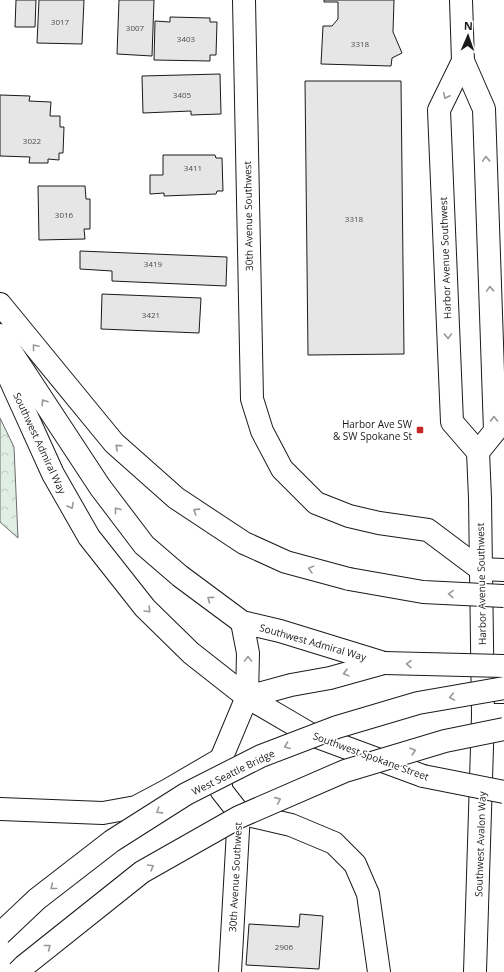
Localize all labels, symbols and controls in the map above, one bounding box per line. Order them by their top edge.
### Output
house number: 3017 [51,16,70,27]
north arrow [448,16,488,56]
text: N [464,18,473,33]
house number: 3007 [126,22,145,33]
house number: 3403 [177,33,196,44]
house number: 3318 [351,38,370,49]
house number: 3405 [173,89,192,100]
one-way arrow [443,92,451,99]
house number: 3022 [23,135,42,146]
one-way arrow [482,156,490,162]
street label: 30th Avenue Southwest [240,160,256,271]
house number: 3411 [184,162,202,173]
street label: Harbor Avenue Southwest [436,196,454,319]
house number: 3016 [55,209,74,220]
house number: 3318 [345,213,364,224]
house number: 3419 [144,258,163,269]
one-way arrow [486,286,494,292]
house number: 3421 [142,309,160,320]
one-way arrow [444,333,453,339]
one-way arrow [33,344,40,351]
street label: Southwest Admiral Way [10,390,70,497]
one-way arrow [41,399,49,406]
one-way arrow [490,416,498,422]
place label: Harbor Ave SW & SW Spokane St [333,417,413,443]
marker: Harbor Ave SW & SW Spokane St [415,425,425,435]
one-way arrow [115,444,123,452]
one-way arrow [66,502,73,509]
one-way arrow [115,507,122,514]
one-way arrow [193,508,200,516]
street label: Harbor Avenue Southwest [473,522,489,645]
one-way arrow [308,565,315,574]
one-way arrow [448,590,454,598]
one-way arrow [208,597,215,604]
one-way arrow [143,605,150,613]
street label: Southwest Admiral Way [258,620,369,664]
one-way arrow [244,656,252,662]
one-way arrow [406,660,412,668]
one-way arrow [343,669,350,677]
one-way arrow [449,692,455,701]
street label: Southwest Spokane Street [311,729,431,784]
one-way arrow [284,742,291,750]
street label: West Seattle Bridge [189,746,277,798]
one-way arrow [409,747,416,756]
street label: Southwest Avalon Way [471,790,489,897]
one-way arrow [273,797,281,805]
one-way arrow [156,807,163,814]
street label: 30th Avenue Southwest [225,821,245,932]
one-way arrow [146,865,154,872]
one-way arrow [51,882,58,889]
house number: 2906 [275,941,294,952]
one-way arrow [43,945,50,952]

